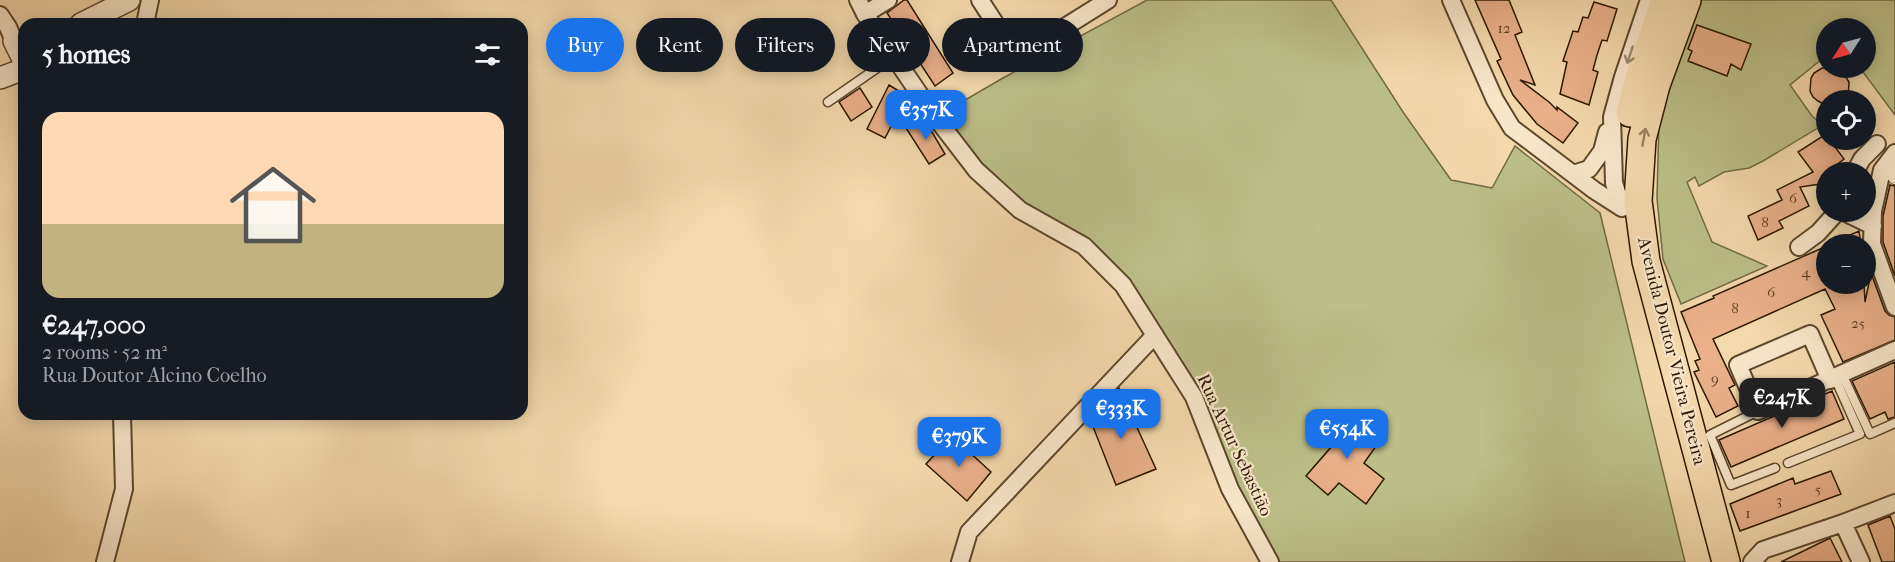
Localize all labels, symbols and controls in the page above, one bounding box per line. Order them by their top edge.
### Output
chip: Buy [546,18,624,72]
chip: Rent [636,18,723,72]
chip: Filters [735,18,835,72]
chip: New [847,18,930,72]
chip: Apartment [942,18,1083,72]
north arrow [1816,18,1876,78]
map controls [1816,18,1876,294]
house number: 12 [1497,19,1511,37]
icon: filters [471,38,504,71]
text: 5 homes [42,39,130,70]
one-way arrow [1623,45,1634,64]
pin: €357K [884,90,968,141]
button: locate [1816,90,1876,150]
text: €357K [900,98,952,121]
one-way arrow [1639,127,1650,147]
icon: home [219,151,327,259]
button: + [1816,162,1876,222]
house number: 6 [1789,189,1798,207]
house number: 8 [1761,213,1769,231]
street label: Avenida Doutor Vieira Pereira [1633,234,1710,468]
button: − [1816,234,1876,294]
house number: 4 [1802,263,1812,281]
house number: 6 [1767,283,1776,301]
house number: 8 [1731,299,1739,317]
text: €247,000 [42,310,146,341]
house number: 25 [1851,314,1865,332]
text: 2 rooms · 52 m² [42,341,167,364]
text: Rua Doutor Alcino Coelho [42,364,267,387]
house number: 9 [1711,370,1719,388]
street label: Rua Artur Sebastião [1192,371,1277,520]
pin: €247K [1740,378,1824,429]
text: €247K [1753,386,1811,409]
pin: €333K [1079,389,1163,440]
text: €333K [1095,397,1147,420]
pin: €554K [1305,409,1389,460]
pin: €379K [917,417,1001,468]
text: €554K [1319,417,1375,440]
text: €379K [932,425,986,448]
house number: 5 [1815,480,1821,498]
house number: 3 [1776,491,1782,509]
house number: 1 [1745,504,1751,522]

